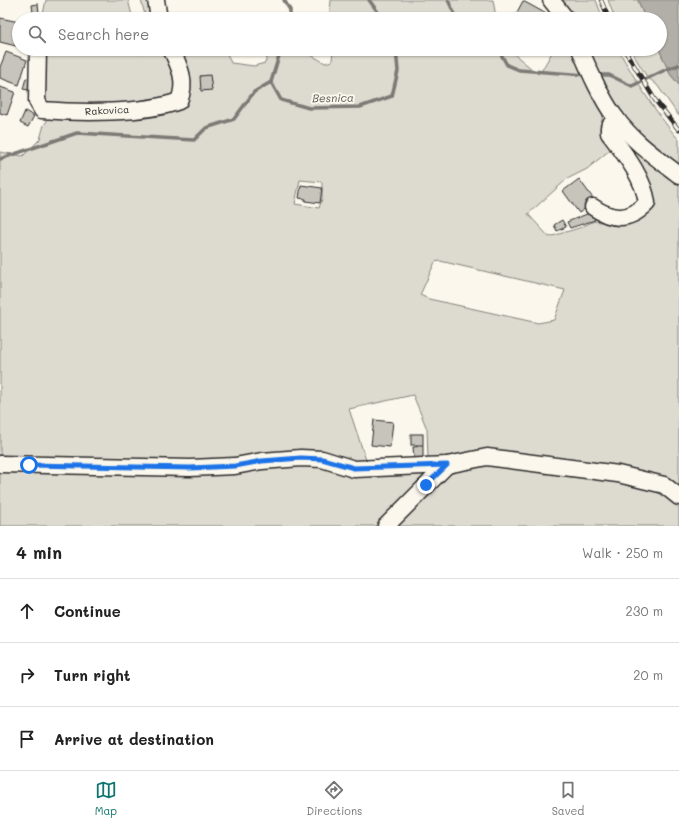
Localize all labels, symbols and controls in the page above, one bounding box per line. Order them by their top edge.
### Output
search box [12,12,667,56]
icon: search [26,23,48,45]
text: Search here [58,24,149,44]
water label: Besnica [312,90,354,105]
street label: Rakovica [84,102,130,118]
route start [20,456,38,474]
route end [417,476,435,494]
text: 4 min [16,541,62,563]
text: Walk · 250 m [582,544,663,561]
icon: ahead [16,600,38,622]
text: Continue [54,601,121,621]
text: 230 m [626,602,663,619]
icon: right [16,664,38,686]
text: Turn right [54,665,131,685]
text: 20 m [633,666,663,683]
icon: arrive [16,728,38,750]
text: Arrive at destination [54,729,214,749]
tab: Map [95,779,117,818]
tab: Directions [306,779,362,818]
tab: Saved [552,779,584,818]

